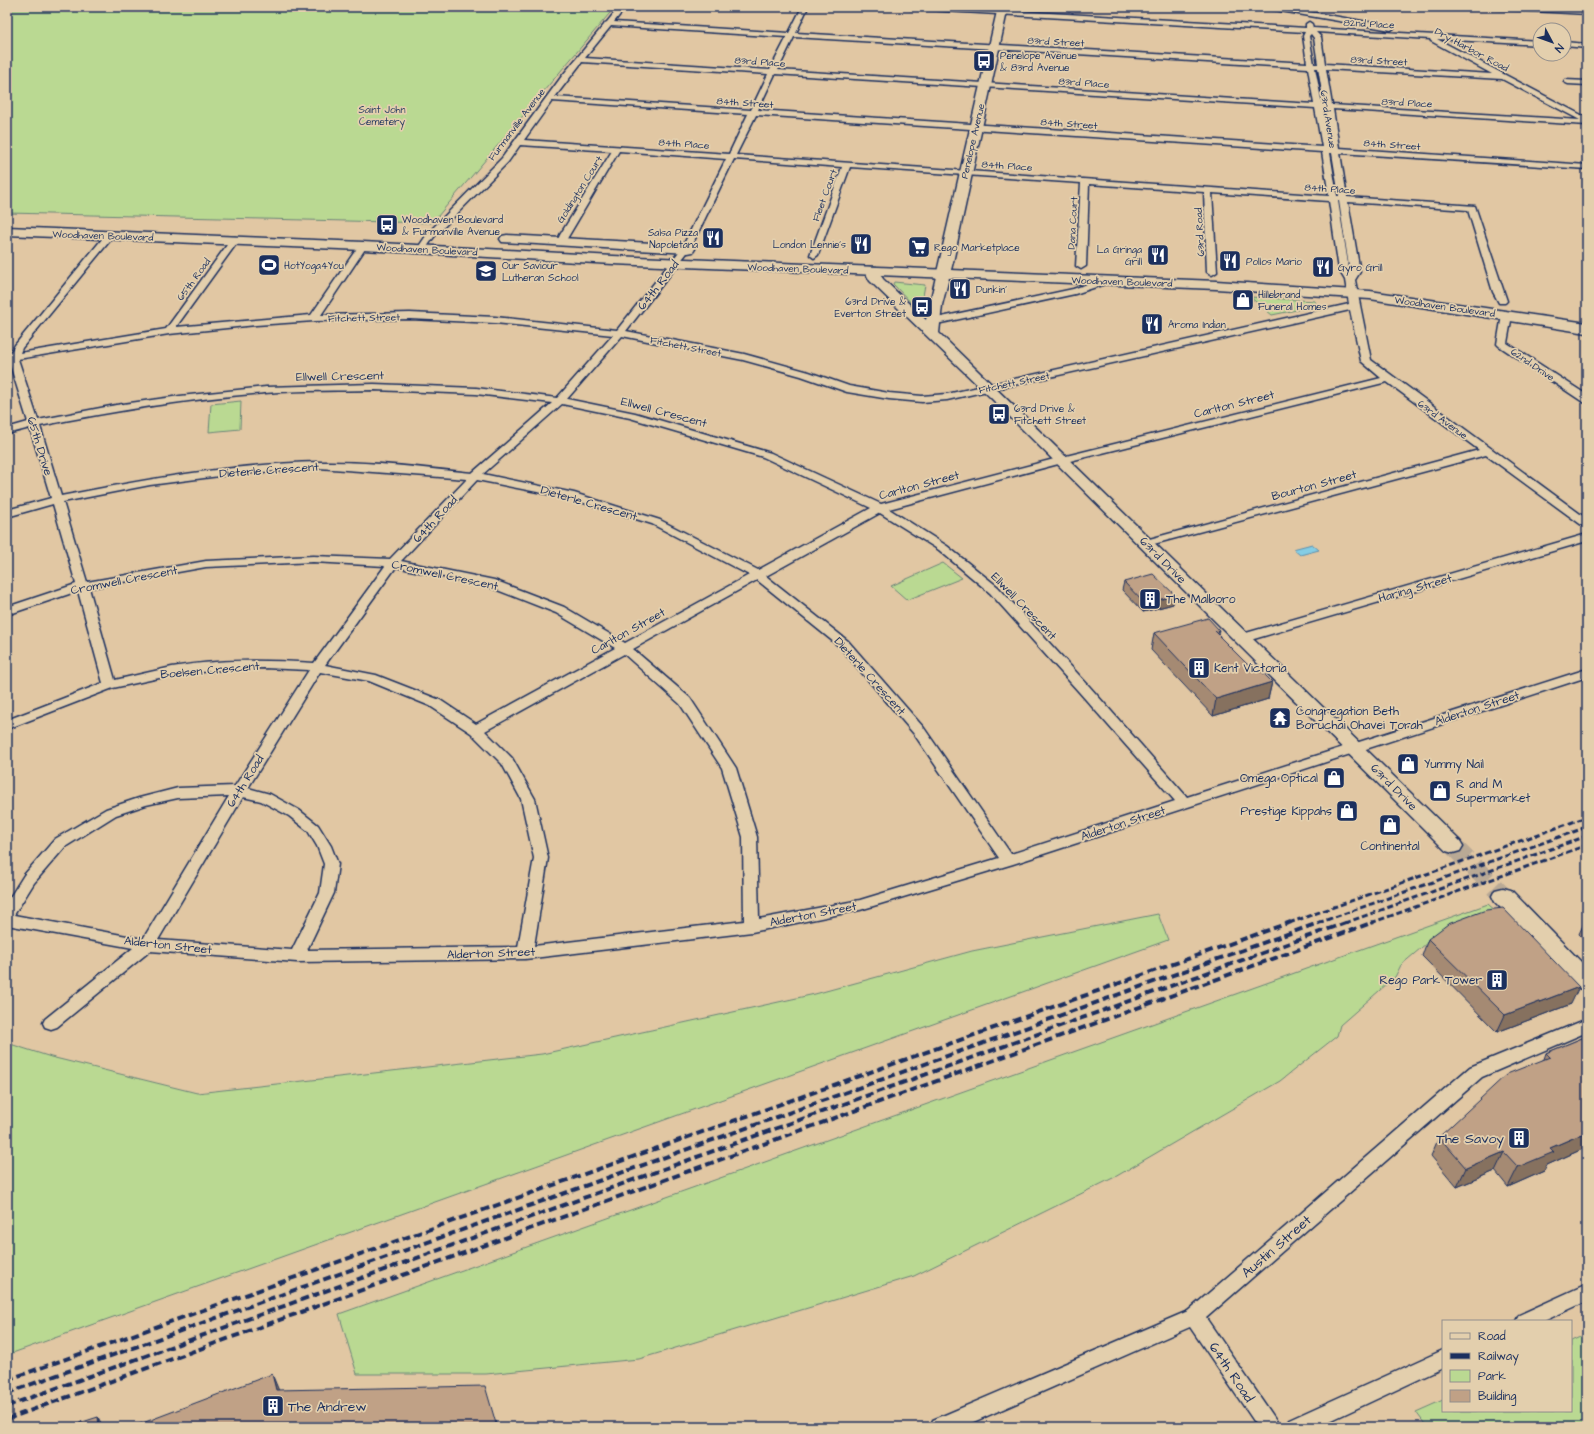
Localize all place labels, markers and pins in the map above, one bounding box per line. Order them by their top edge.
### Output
bus stop icon: Penelope Avenue & 83rd Avenue [971,48,997,74]
place label: Penelope Avenue & 83rd Avenue [1000,49,1077,75]
bus stop icon: Woodhaven Boulevard & Furmanville Avenue [374,212,400,238]
place label: Woodhaven Boulevard & Furmanville Avenue [402,213,503,239]
restaurant icon: Salsa Pizza Napoletana [700,225,726,251]
place label: Salsa Pizza Napoletana [648,226,698,252]
restaurant icon: London Lennie's [848,231,874,257]
supermarket icon: Rego Marketplace [906,234,932,260]
place label: London Lennie's [773,238,846,252]
place label: Rego Marketplace [934,241,1020,256]
restaurant icon: La Gringa Grill [1145,242,1171,268]
place label: La Gringa Grill [1097,243,1142,269]
restaurant icon: Pollos Mario [1217,248,1243,274]
sports icon: HotYoga4You [256,252,282,278]
restaurant icon: Gyro Grill [1310,254,1336,280]
place label: Pollos Mario [1246,255,1302,269]
school or university icon: Our Saviour Lutheran School [473,258,499,284]
place label: HotYoga4You [284,259,344,274]
place label: Our Saviour Lutheran School [502,259,579,285]
place label: Gyro Grill [1338,261,1383,276]
restaurant icon: Dunkin' [947,276,973,302]
place label: Dunkin' [976,283,1007,297]
shop icon: Hillebrand Funeral Homes [1230,287,1256,313]
place label: Hillebrand Funeral Homes [1258,288,1327,314]
bus stop icon: 63rd Drive & Everton Street [909,294,935,320]
place label: 63rd Drive & Everton Street [834,295,906,321]
restaurant icon: Aroma Indian [1139,311,1165,337]
place label: Aroma Indian [1168,318,1226,332]
bus stop icon: 63rd Drive & Fitchett Street [986,401,1012,427]
place label: 63rd Drive & Fitchett Street [1014,402,1086,428]
building icon: The Malboro [1137,586,1163,612]
place label: The Malboro [1166,591,1236,608]
building icon: Kent Victoria [1186,655,1212,681]
place label: Kent Victoria [1214,660,1287,677]
place label: Congregation Beth Boruchai Ohavei Torah [1296,703,1423,734]
temple icon: Congregation Beth Boruchai Ohavei Torah [1267,705,1293,731]
shop icon: Yummy Nail [1395,751,1421,777]
place label: Yummy Nail [1424,756,1484,774]
shop icon: Omega Optical [1321,765,1347,791]
place label: Omega Optical [1240,770,1318,788]
place label: R and M Supermarket [1456,776,1531,807]
shop icon: R and M Supermarket [1427,778,1453,804]
shop icon: Prestige Kippahs [1334,798,1360,824]
place label: Prestige Kippahs [1241,803,1332,821]
shop icon: Continental [1377,812,1403,838]
place label: Continental [1360,838,1420,855]
building icon: Rego Park Tower [1484,967,1510,993]
place label: Rego Park Tower [1380,972,1482,990]
building icon: The Savoy [1506,1125,1532,1151]
place label: The Savoy [1436,1129,1504,1149]
building icon: The Andrew [260,1393,286,1419]
place label: The Andrew [288,1397,367,1417]

